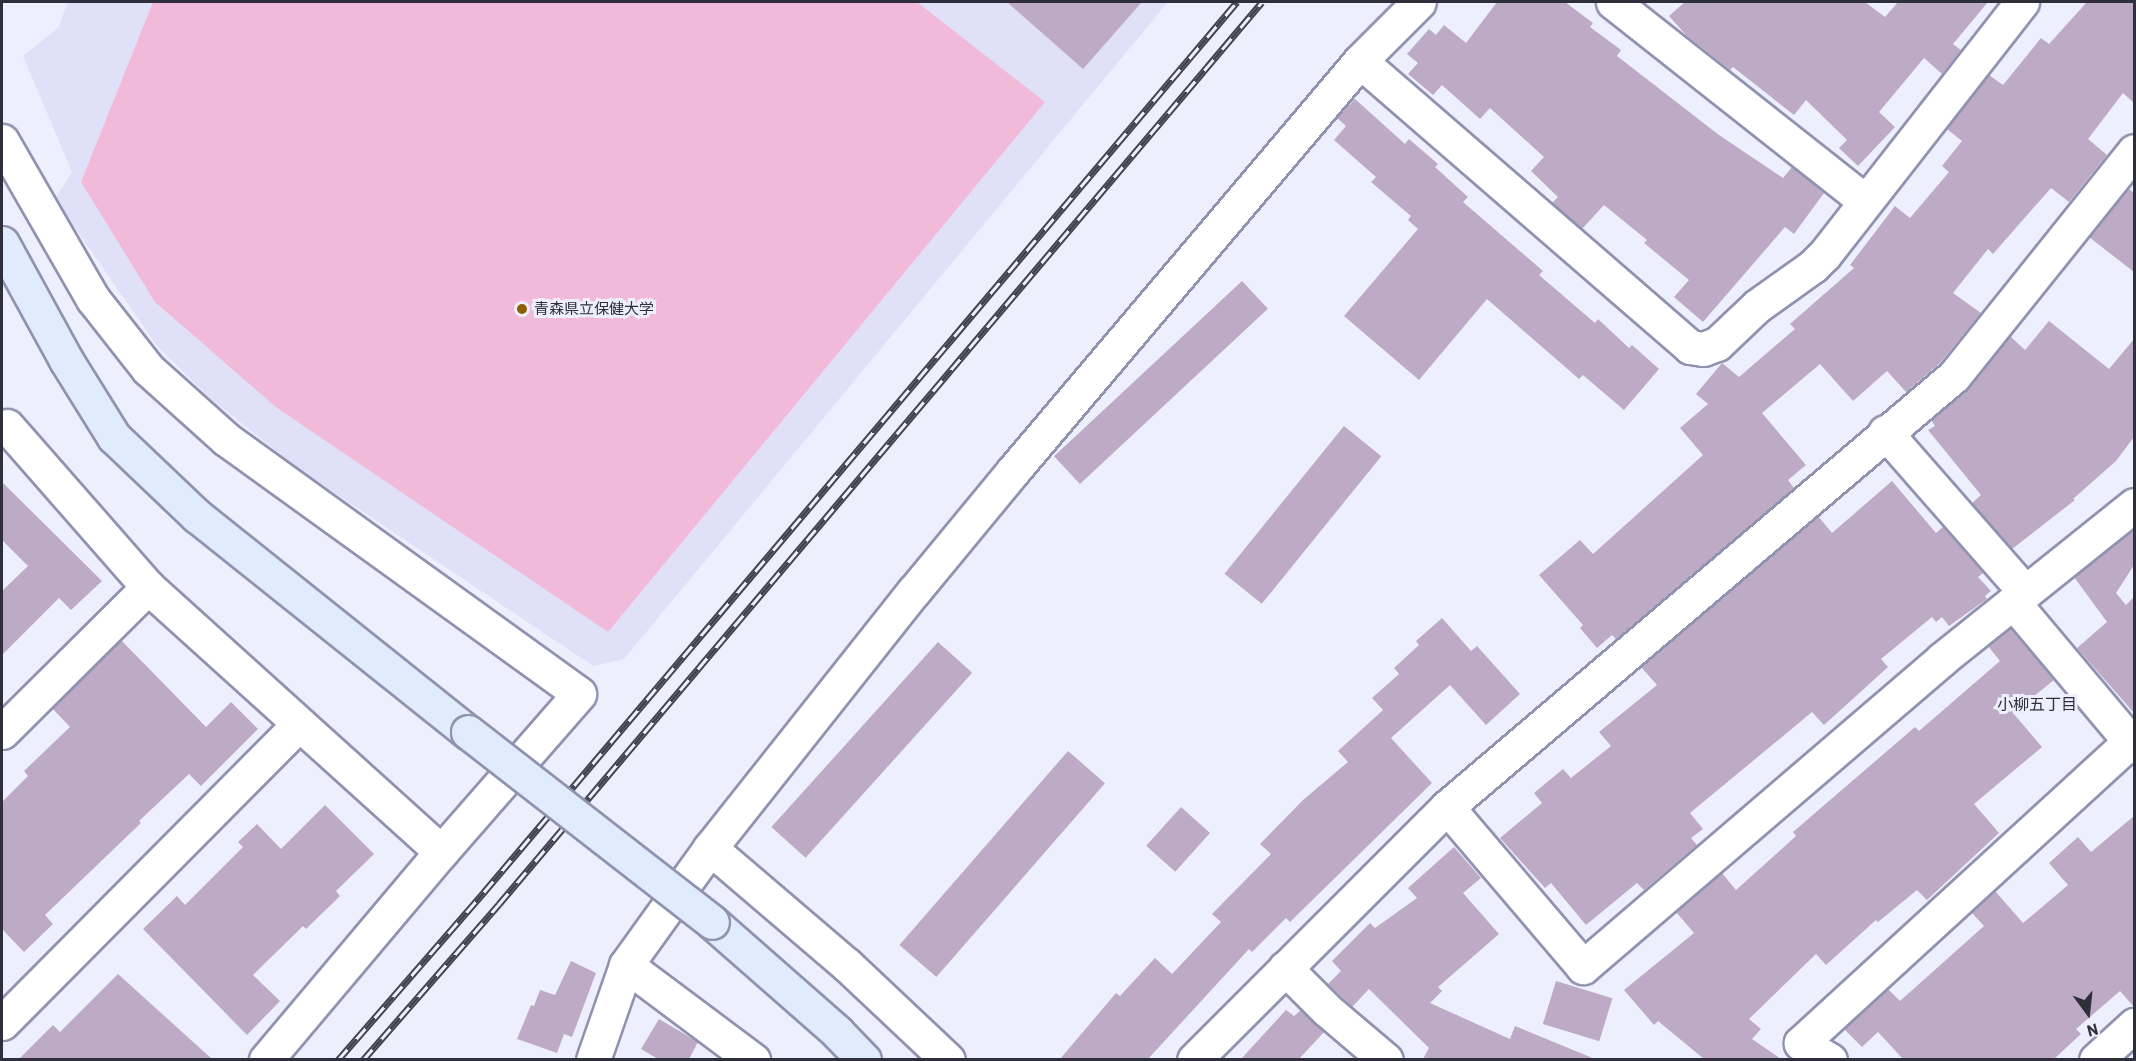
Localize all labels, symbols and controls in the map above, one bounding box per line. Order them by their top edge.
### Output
place label: 青森県立保健大学 [534,300,654,318]
marker: 青森県立保健大学 [515,302,529,316]
district label: 小柳五丁目 [1997,694,2077,714]
north arrow [2058,983,2118,1043]
text: N [2085,1020,2100,1041]

